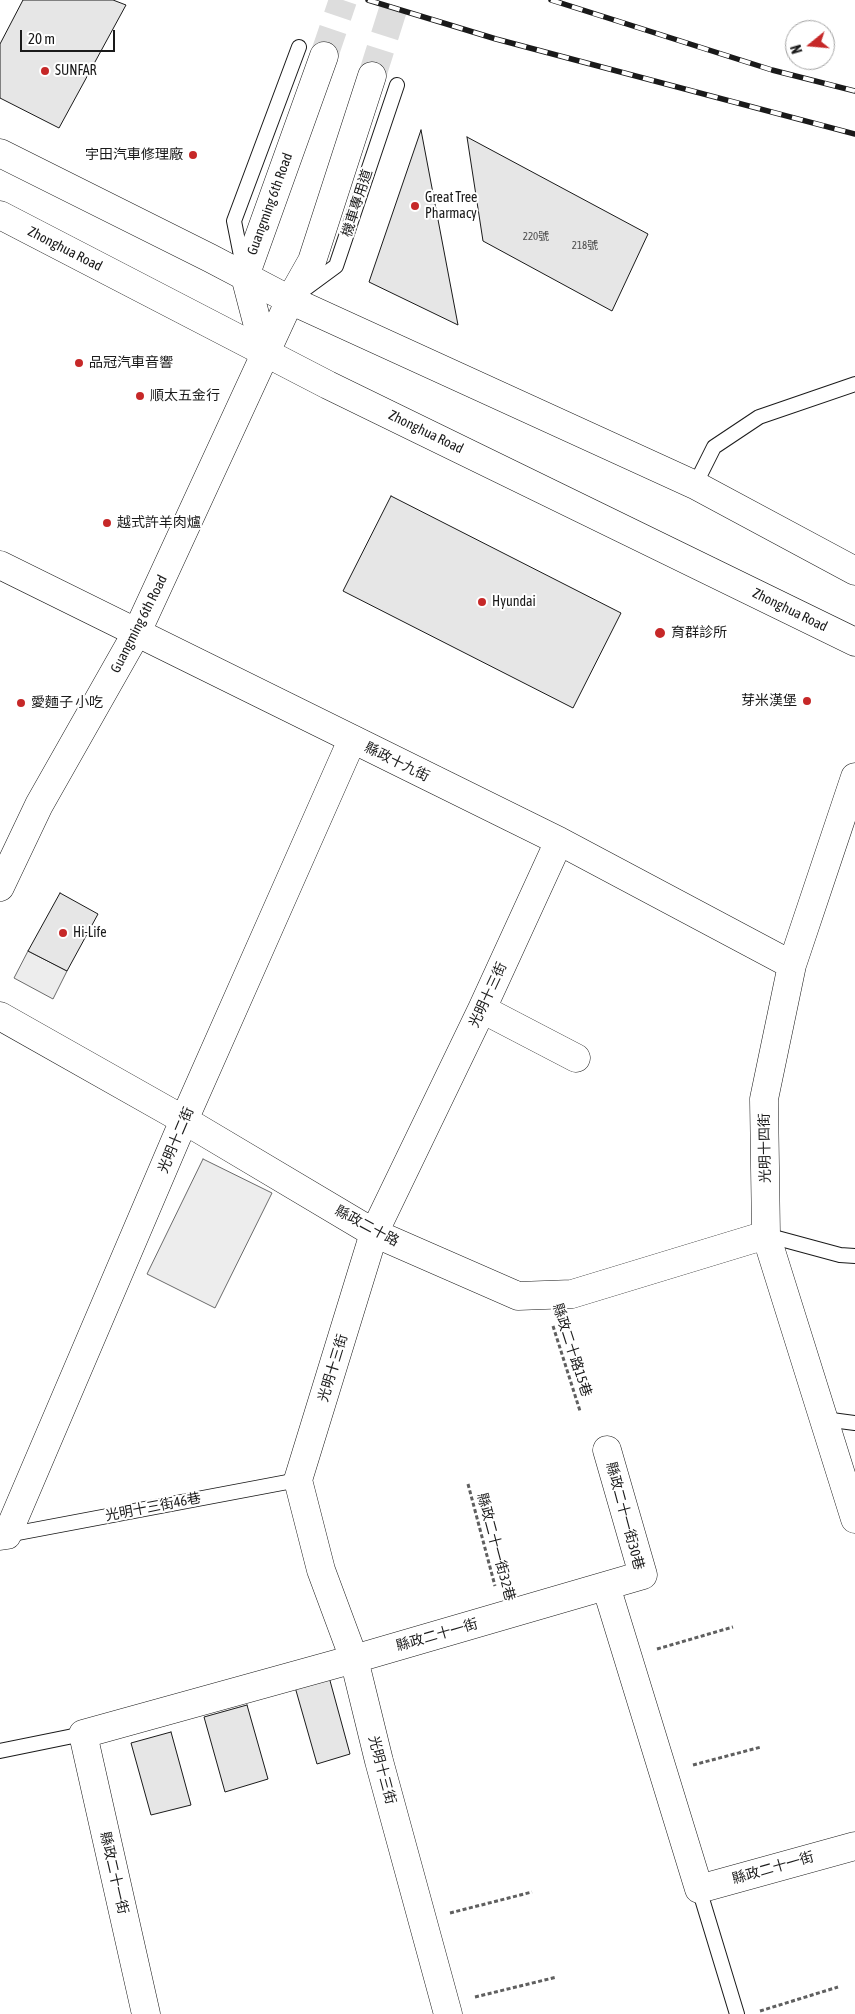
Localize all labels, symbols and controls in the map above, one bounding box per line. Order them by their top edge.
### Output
scale bar [22,20,118,52]
north arrow [785,20,835,70]
text: 20 m [28,30,55,47]
text: N [788,43,805,55]
place label: SUNFAR [55,63,97,79]
marker: SUNFAR [39,65,51,77]
place label: 宇田汽車修理廠 [85,147,183,163]
marker: 宇田汽車修理廠 [187,149,199,161]
street label: Guangming 6th Road [244,151,296,257]
street label: 機車專用道 [338,167,376,239]
place label: Great Tree Pharmacy [425,190,477,222]
marker: Great Tree Pharmacy [409,200,421,212]
street label: Zhonghua Road [25,223,105,275]
house number: 220號 [523,230,549,244]
house number: 218號 [572,239,598,253]
place label: 品冠汽車音響 [89,355,173,371]
marker: 品冠汽車音響 [73,357,85,369]
place label: 順太五金行 [150,388,220,404]
marker: 順太五金行 [134,390,146,402]
street label: Zhonghua Road [386,407,466,457]
place label: 越式許羊肉爐 [117,515,201,531]
marker: 越式許羊肉爐 [101,517,113,529]
street label: Guangming 6th Road [107,572,171,676]
street label: Zhonghua Road [750,585,830,635]
place label: Hyundai [492,594,536,610]
marker: Hyundai [476,596,488,608]
place label: 育群診所 [671,625,727,641]
marker: 育群診所 [653,626,667,640]
place label: 芽米漢堡 [741,693,797,709]
place label: 愛麵子 小吃 [31,695,103,711]
marker: 芽米漢堡 [801,695,813,707]
marker: 愛麵子 小吃 [15,697,27,709]
street label: 縣政十九街 [362,739,432,785]
place label: Hi-Life [73,925,107,941]
marker: Hi-Life [57,927,69,939]
street label: 光明十三街 [466,960,510,1030]
street label: 光明十二街 [155,1105,197,1175]
street label: 光明十四街 [756,1113,774,1183]
street label: 縣政二十路 [332,1202,402,1250]
street label: 縣政二十路15巷 [549,1301,595,1399]
street label: 光明十三街 [315,1332,351,1404]
street label: 縣政二十一街30巷 [603,1460,647,1572]
street label: 光明十三街46巷 [104,1489,202,1525]
street label: 縣政二十一街32巷 [474,1491,518,1603]
street label: 縣政二十一街 [394,1615,480,1655]
street label: 光明十三街 [365,1734,399,1806]
street label: 縣政二十一街 [96,1830,132,1916]
street label: 縣政二十一街 [730,1848,816,1888]

